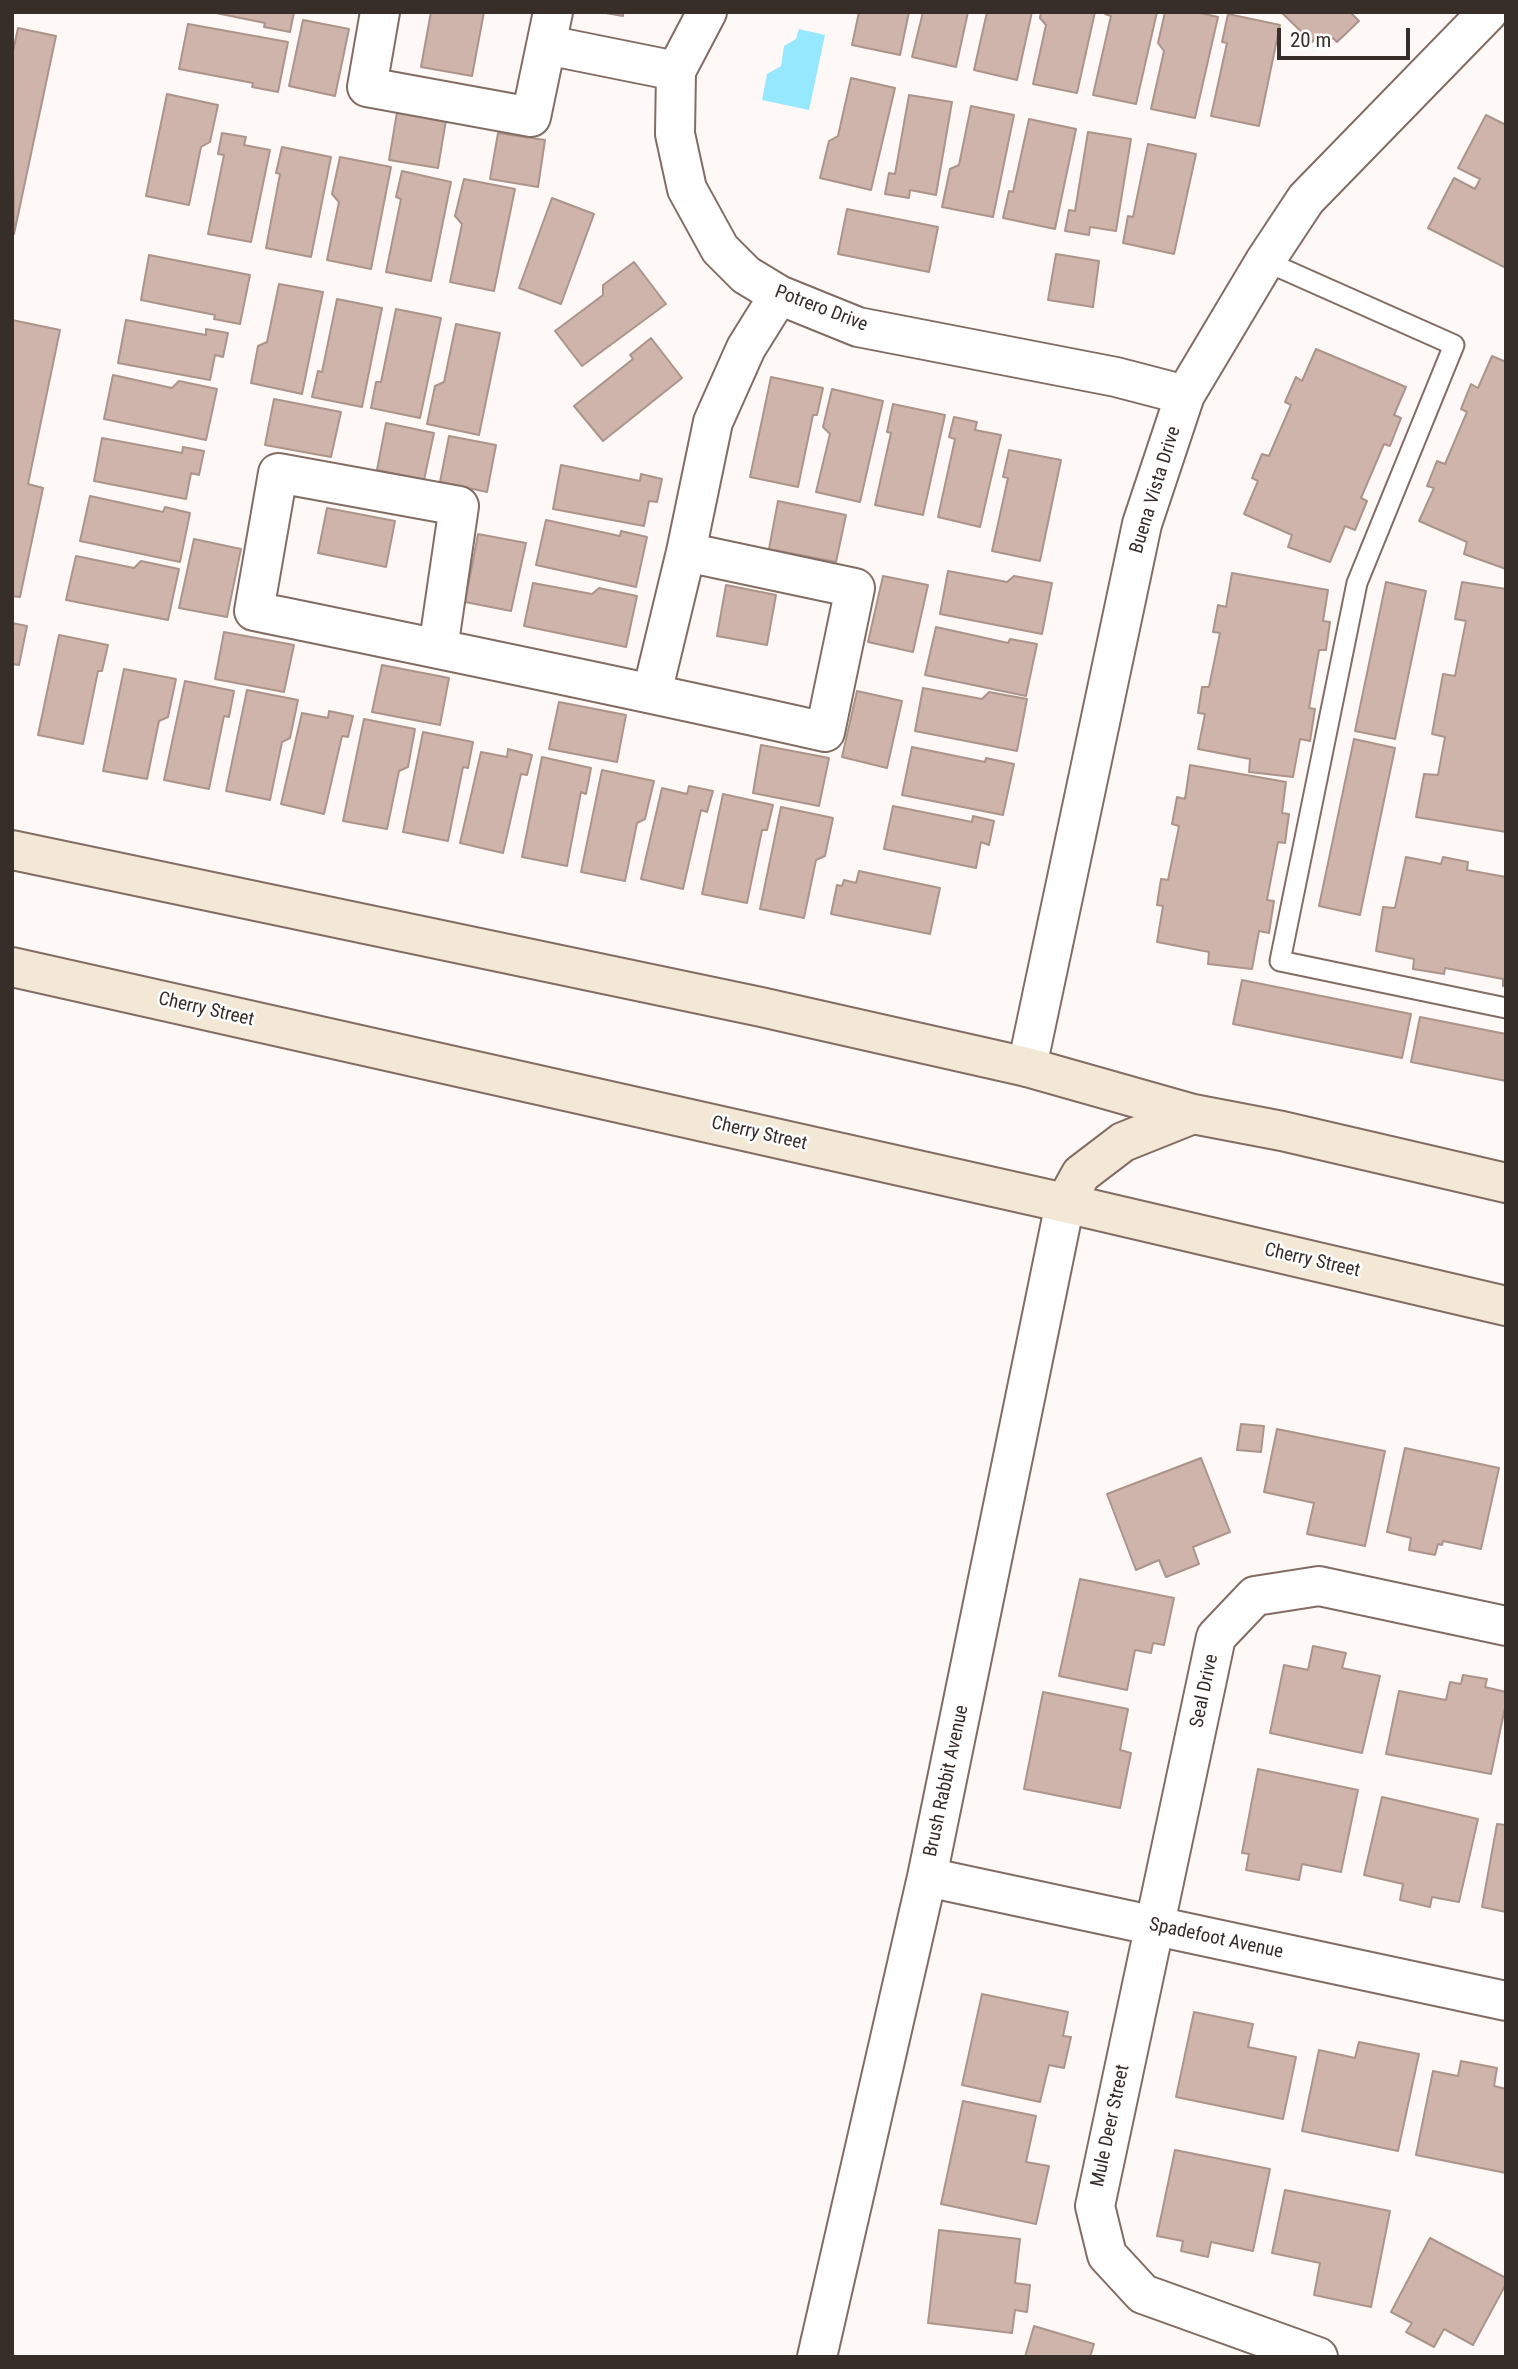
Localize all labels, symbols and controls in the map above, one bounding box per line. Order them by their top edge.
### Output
scale bar [1280,14,1413,58]
text: 20 m [1290,28,1331,52]
street label: Potrero Drive [771,281,871,337]
street label: Buena Vista Drive [1126,424,1186,556]
street label: Cherry Street [156,988,256,1032]
street label: Cherry Street [709,1112,809,1156]
street label: Cherry Street [1262,1239,1362,1283]
street label: Seal Drive [1186,1652,1224,1730]
street label: Brush Rabbit Avenue [920,1703,974,1859]
street label: Spadefoot Avenue [1147,1914,1285,1964]
street label: Mule Deer Street [1087,2063,1135,2189]

